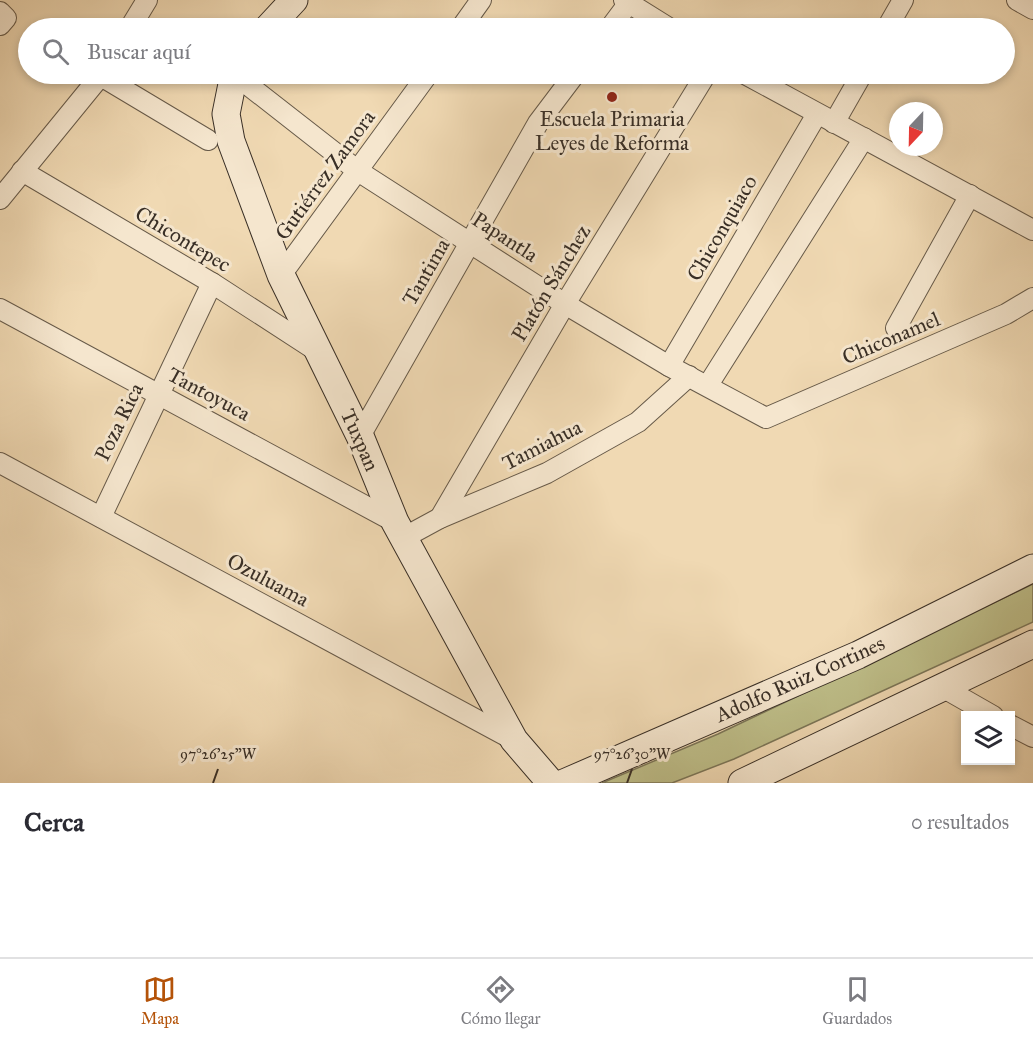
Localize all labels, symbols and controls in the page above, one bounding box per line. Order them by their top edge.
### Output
search box [18,18,1015,84]
icon: search [39,35,72,68]
text: Buscar aquí [87,38,190,65]
marker: Escuela Primaria Leyes de Reforma [605,90,619,104]
north arrow [889,102,943,156]
street label: Gutiérrez Zamora [269,105,381,245]
place label: Escuela Primaria Leyes de Reforma [535,106,689,156]
street label: Chiconquiaco [681,170,763,286]
street label: Chicontepec [131,200,236,278]
street label: Papantla [467,206,543,268]
street label: Platón Sánchez [506,220,596,346]
street label: Tantima [396,234,456,310]
street label: Chiconamel [838,306,944,370]
street label: Tantoyuca [163,361,255,427]
street label: Poza Rica [89,379,149,465]
street label: Tuxpan [335,405,385,475]
street label: Tamiahua [498,414,586,476]
street label: Ozuluama [223,548,314,612]
street label: Adolfo Ruiz Cortines [710,630,889,728]
map controls [961,711,1015,765]
button: layers [961,711,1015,765]
text: 97°26'25"W [180,745,257,763]
text: 97°26'30"W [594,745,671,763]
text: Cerca [24,806,84,838]
text: 0 resultados [911,810,1009,834]
tab: Mapa [141,973,179,1028]
tab: Cómo llegar [461,973,540,1028]
tab: Guardados [822,973,892,1028]

